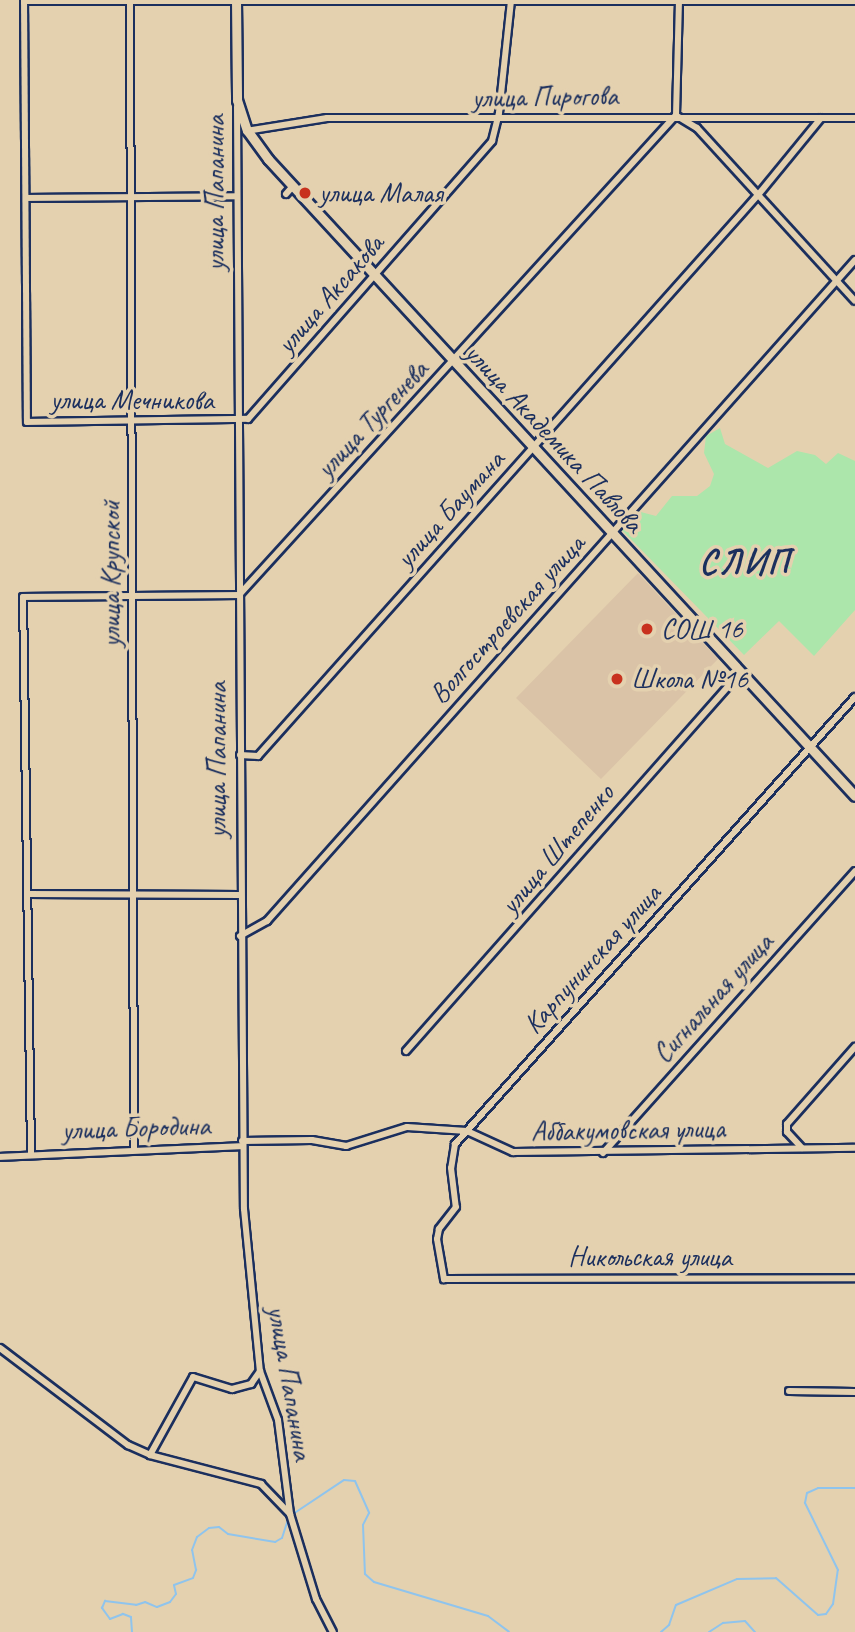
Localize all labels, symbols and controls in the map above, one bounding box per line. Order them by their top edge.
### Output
street label: улица Пирогова [471,79,619,115]
street label: улица Папанина [198,115,232,271]
place label: улица Малая [319,176,444,210]
marker: улица Малая [297,185,313,201]
street label: улица Аксакова [269,228,391,360]
street label: улица Академика Павлова [458,337,650,539]
street label: улица Тургенева [309,353,435,485]
street label: улица Мечникова [50,383,214,417]
street label: улица Баумана [389,443,511,575]
street label: улица Крупской [94,500,128,648]
street label: Волгостроевская улица [422,527,592,711]
district label: СЛИП [699,541,791,583]
place label: СОШ 16 [661,612,743,646]
marker: СОШ 16 [639,621,655,637]
place label: Школа №16 [631,662,748,696]
marker: Школа №16 [609,671,625,687]
street label: улица Папанина [200,682,234,838]
street label: улица Штепенко [493,777,621,921]
street label: Карпунинская улица [515,877,669,1041]
street label: Сигнальная улица [645,925,781,1071]
street label: улица Бородина [62,1109,210,1147]
street label: Аббакумовская улица [529,1111,727,1149]
street label: Никольская улица [567,1240,733,1274]
street label: улица Папанина [260,1303,320,1463]

